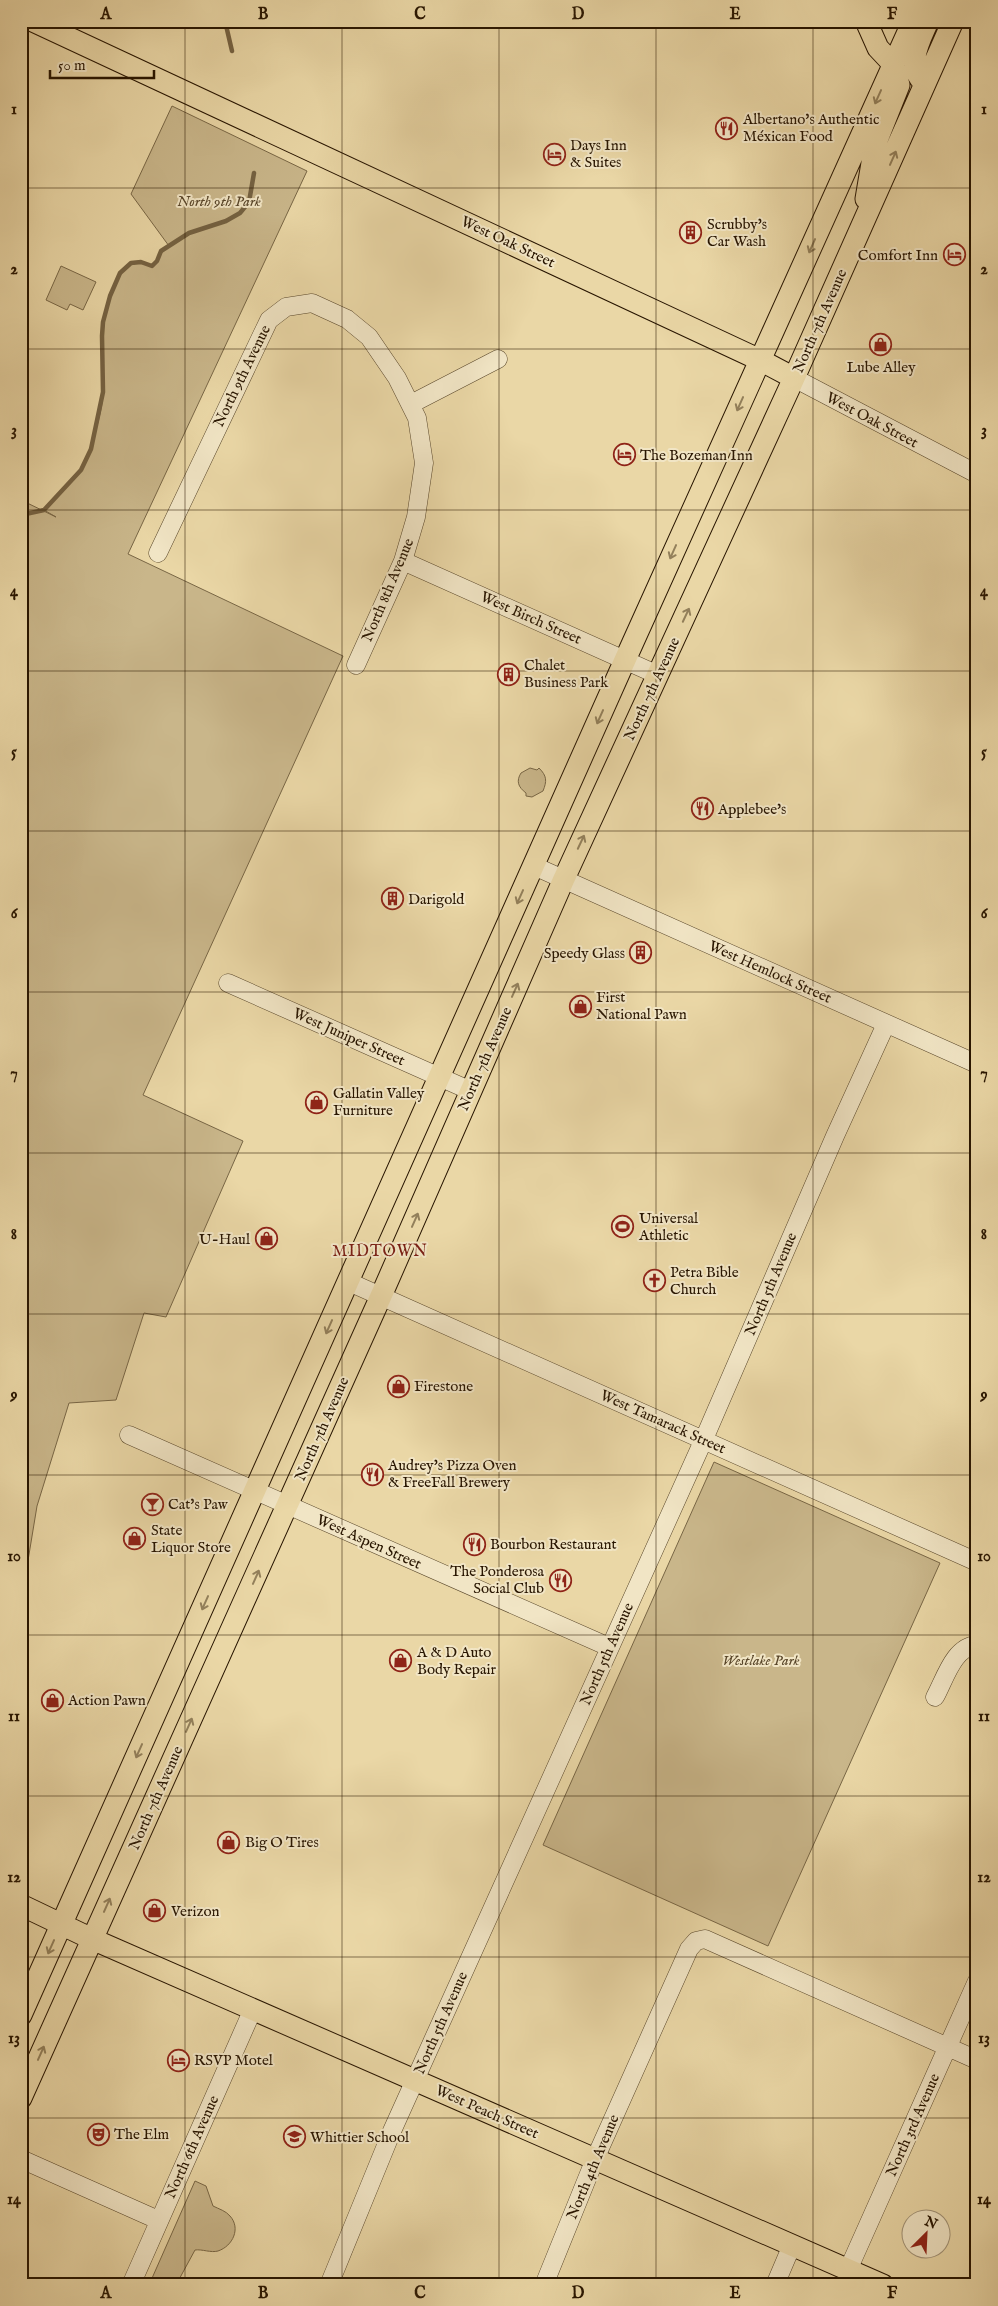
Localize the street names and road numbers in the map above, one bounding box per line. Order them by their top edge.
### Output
street label: West Oak Street [458,212,558,272]
street label: North 7th Avenue [789,266,851,376]
street label: North 9th Avenue [209,322,275,430]
street label: West Oak Street [823,388,921,452]
street label: North 8th Avenue [358,535,418,645]
street label: West Birch Street [478,587,584,649]
street label: North 7th Avenue [620,634,684,744]
street label: West Hemlock Street [706,936,834,1008]
street label: West Juniper Street [290,1004,408,1070]
street label: North 7th Avenue [454,1004,516,1114]
street label: North 5th Avenue [741,1229,801,1338]
street label: North 7th Avenue [291,1374,353,1484]
street label: West Tamarack Street [597,1386,729,1458]
street label: West Aspen Street [313,1510,425,1574]
street label: North 5th Avenue [576,1600,638,1708]
street label: North 7th Avenue [125,1743,187,1853]
street label: North 5th Avenue [410,1969,472,2077]
street label: North 3rd Avenue [882,2070,944,2179]
street label: West Peach Street [432,2081,542,2143]
street label: North 6th Avenue [161,2092,223,2202]
street label: North 4th Avenue [562,2112,624,2222]

